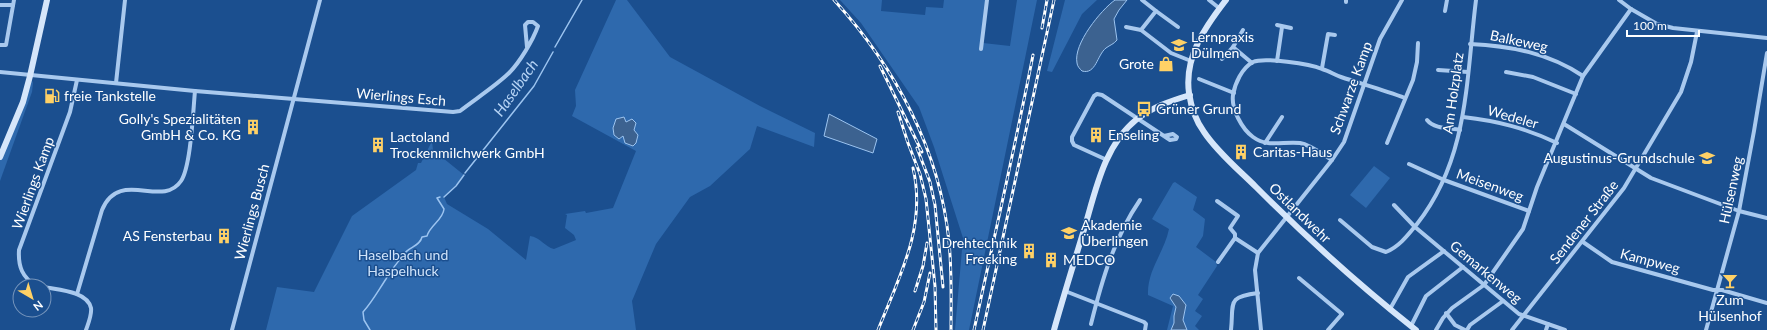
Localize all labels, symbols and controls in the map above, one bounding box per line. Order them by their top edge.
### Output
scale bar [1627,12,1699,38]
text: 100 m [1633,18,1667,33]
street label: Balkeweg [1489,26,1550,55]
place label: Lernpraxis Dülmen [1191,28,1254,61]
school or university icon: Lernpraxis Dülmen [1170,36,1188,54]
street label: Schwarze Kamp [1326,39,1375,137]
street label: Am Holzplatz [1438,51,1467,135]
place label: Grote [1119,55,1154,72]
shop icon: Grote [1157,55,1175,73]
water label: Haselbach [489,56,541,119]
street label: Wierlings Esch [355,84,447,109]
fuel station icon: freie Tankstelle [43,87,61,105]
place label: freie Tankstelle [64,87,156,104]
bus stop icon: Grüner Grund [1135,100,1153,118]
place label: Grüner Grund [1156,100,1241,117]
street label: Wedeler [1486,101,1541,132]
place label: Golly's Spezialitäten GmbH & Co. KG [119,110,241,143]
building icon: Golly's Spezialitäten GmbH & Co. KG [244,118,262,136]
building icon: Enseling [1087,126,1105,144]
place label: Enseling [1108,126,1159,143]
place label: Lactoland Trockenmilchwerk GmbH [390,128,545,161]
street label: Wierlings Kamp [8,134,57,231]
building icon: Lactoland Trockenmilchwerk GmbH [369,136,387,154]
building icon: Caritas-Haus [1232,143,1250,161]
place label: Caritas-Haus [1253,143,1332,160]
place label: Augustinus-Grundschule [1544,149,1695,166]
school or university icon: Augustinus-Grundschule [1698,149,1716,167]
street label: Hülsenweg [1715,155,1746,225]
street label: Wierlings Busch [230,162,273,262]
street label: Meisenweg [1454,165,1526,205]
street label: Sendener Straße [1546,177,1622,267]
street label: Ostlandwehr [1266,179,1335,246]
place label: Akademie Überlingen [1081,216,1148,249]
school or university icon: Akademie Überlingen [1060,224,1078,242]
place label: AS Fensterbau [123,227,212,244]
building icon: AS Fensterbau [215,227,233,245]
place label: Drehtechnik Frecking [941,234,1018,267]
street label: Gemarkenweg [1447,237,1526,307]
building icon: Drehtechnik Frecking [1020,242,1038,260]
street label: Kampweg [1618,244,1682,277]
park label: Haselbach und Haspelhuck [358,246,448,279]
building icon: MEDCO [1042,251,1060,269]
place label: MEDCO [1063,251,1115,268]
bar icon: Zum Hülsenhof [1721,272,1739,290]
north arrow [12,278,52,318]
place label: Zum Hülsenhof [1698,291,1762,324]
text: N [31,299,46,314]

